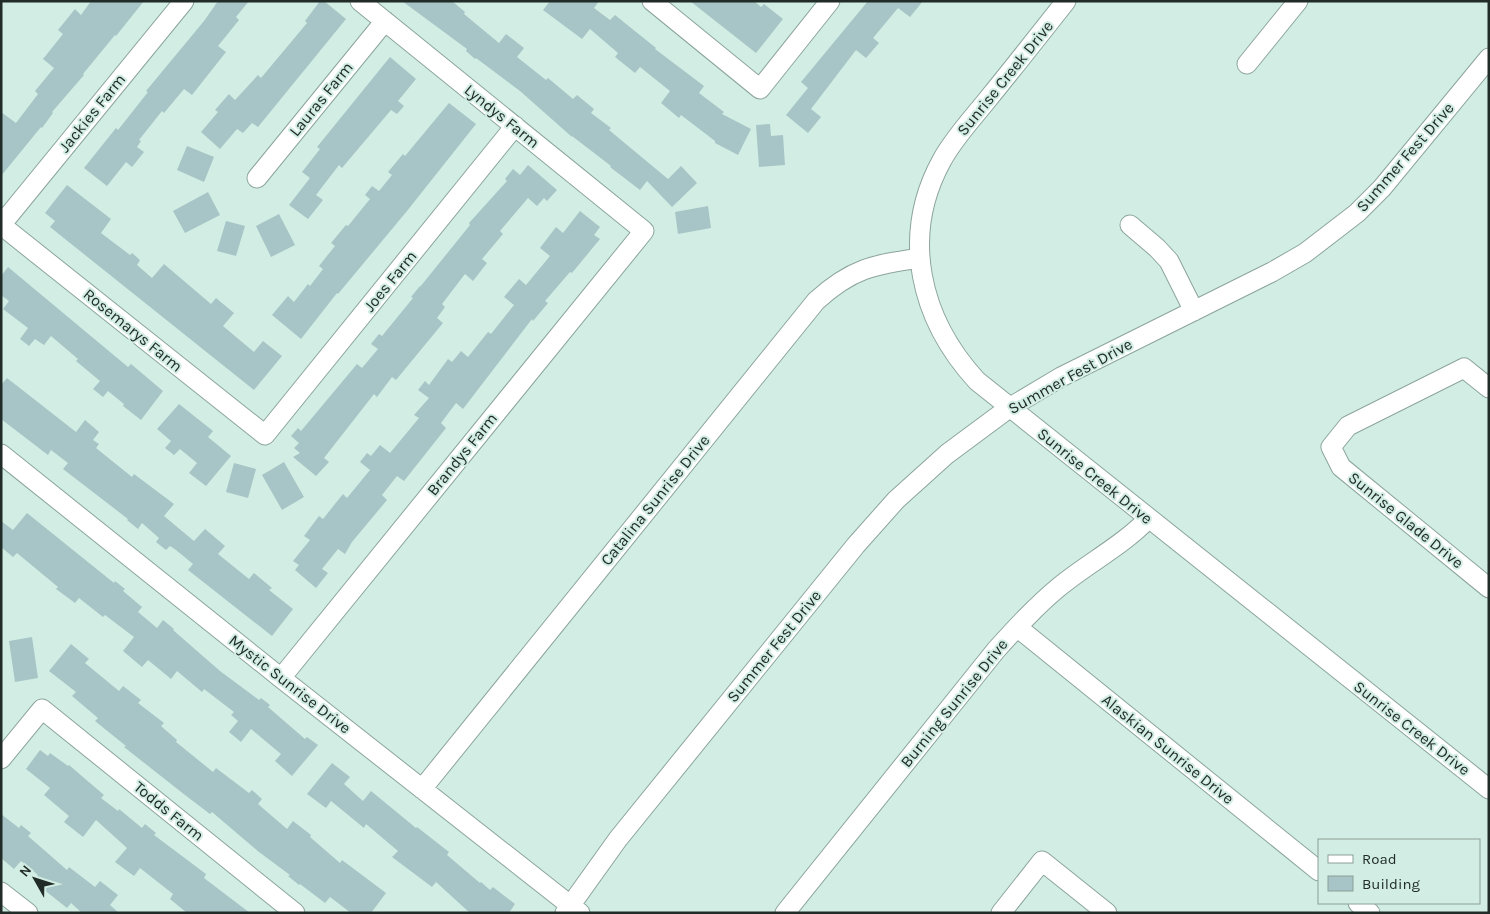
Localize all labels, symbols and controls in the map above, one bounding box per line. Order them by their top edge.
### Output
street label: Sunrise Creek Drive [953,17,1057,139]
street label: Lauras Farm [285,58,357,140]
street label: Jackies Farm [55,70,129,156]
street label: Lyndys Farm [461,80,543,152]
street label: Summer Fest Drive [1352,98,1458,216]
street label: Joes Farm [360,247,420,315]
street label: Rosemarys Farm [80,284,186,376]
street label: Summer Fest Drive [1005,334,1135,418]
street label: Brandys Farm [423,409,501,499]
street label: Sunrise Creek Drive [1034,424,1156,528]
street label: Catalina Sunrise Drive [597,431,713,569]
street label: Sunrise Glade Drive [1345,468,1467,572]
street label: Summer Fest Drive [723,586,825,706]
street label: Mystic Sunrise Drive [225,630,355,738]
street label: Burning Sunrise Drive [896,635,1012,771]
street label: Sunrise Creek Drive [1350,677,1474,779]
street label: Alaskian Sunrise Drive [1098,690,1238,808]
street label: Todds Farm [130,777,208,845]
legend [1318,839,1480,904]
text: Road [1362,850,1397,868]
north arrow [10,854,60,904]
text: N [16,862,35,880]
text: Building [1362,875,1420,893]

